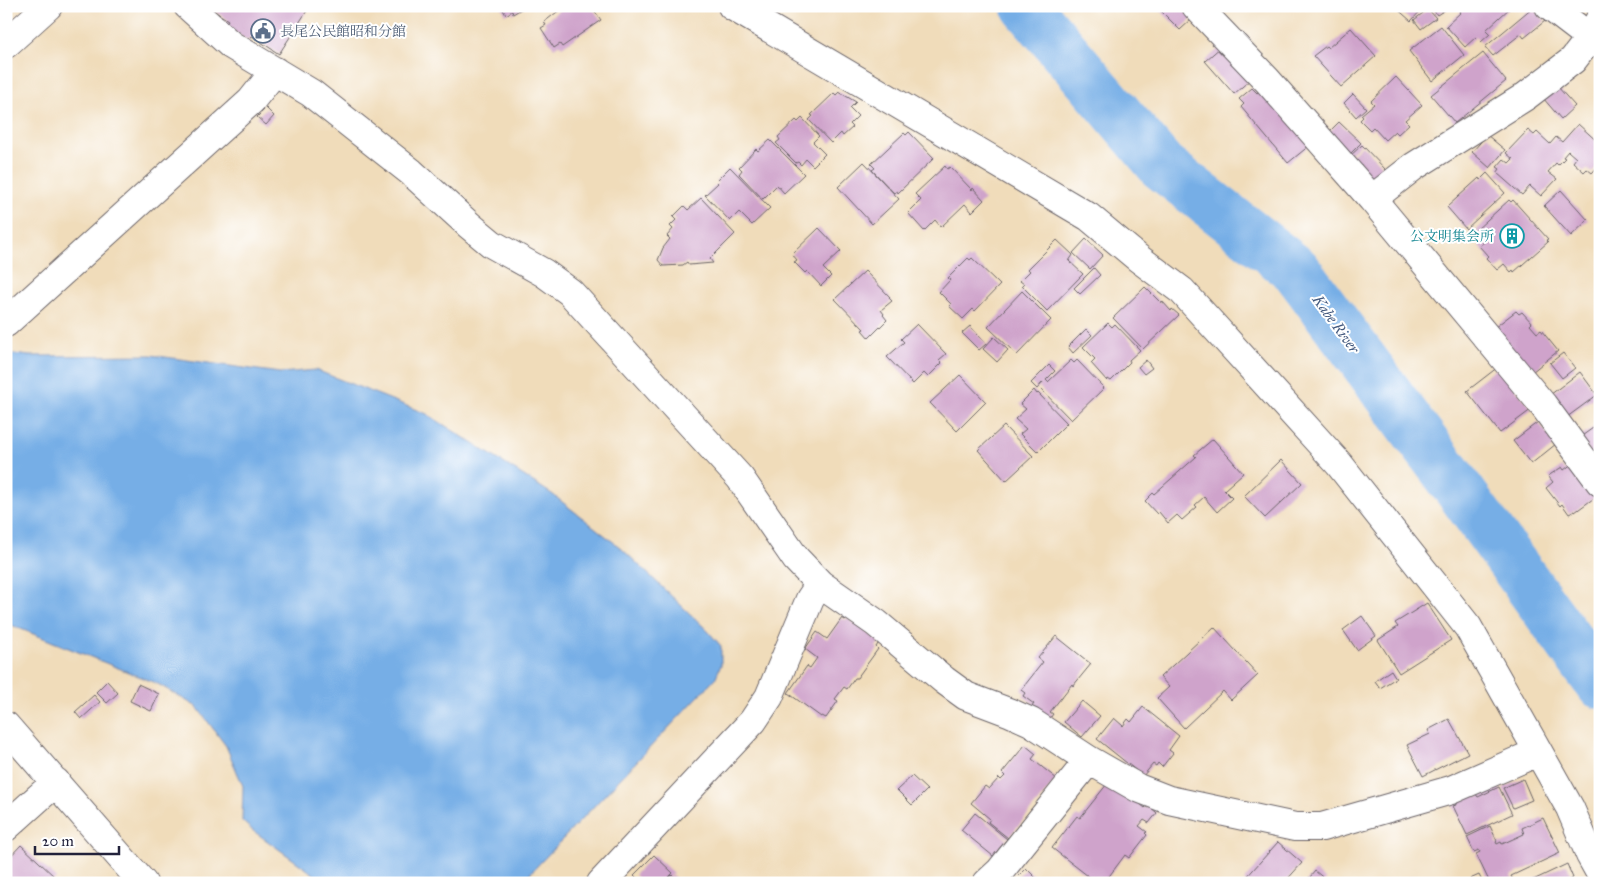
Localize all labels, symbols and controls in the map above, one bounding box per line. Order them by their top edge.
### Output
public building icon: 長尾公民館昭和分館 [250,18,276,44]
place label: 長尾公民館昭和分館 [280,23,406,40]
building icon: 公文明集会所 [1499,223,1525,249]
place label: 公文明集会所 [1410,228,1494,245]
water label: Kabe River [1308,291,1364,357]
scale bar [35,824,119,856]
text: 20 m [42,832,74,850]

